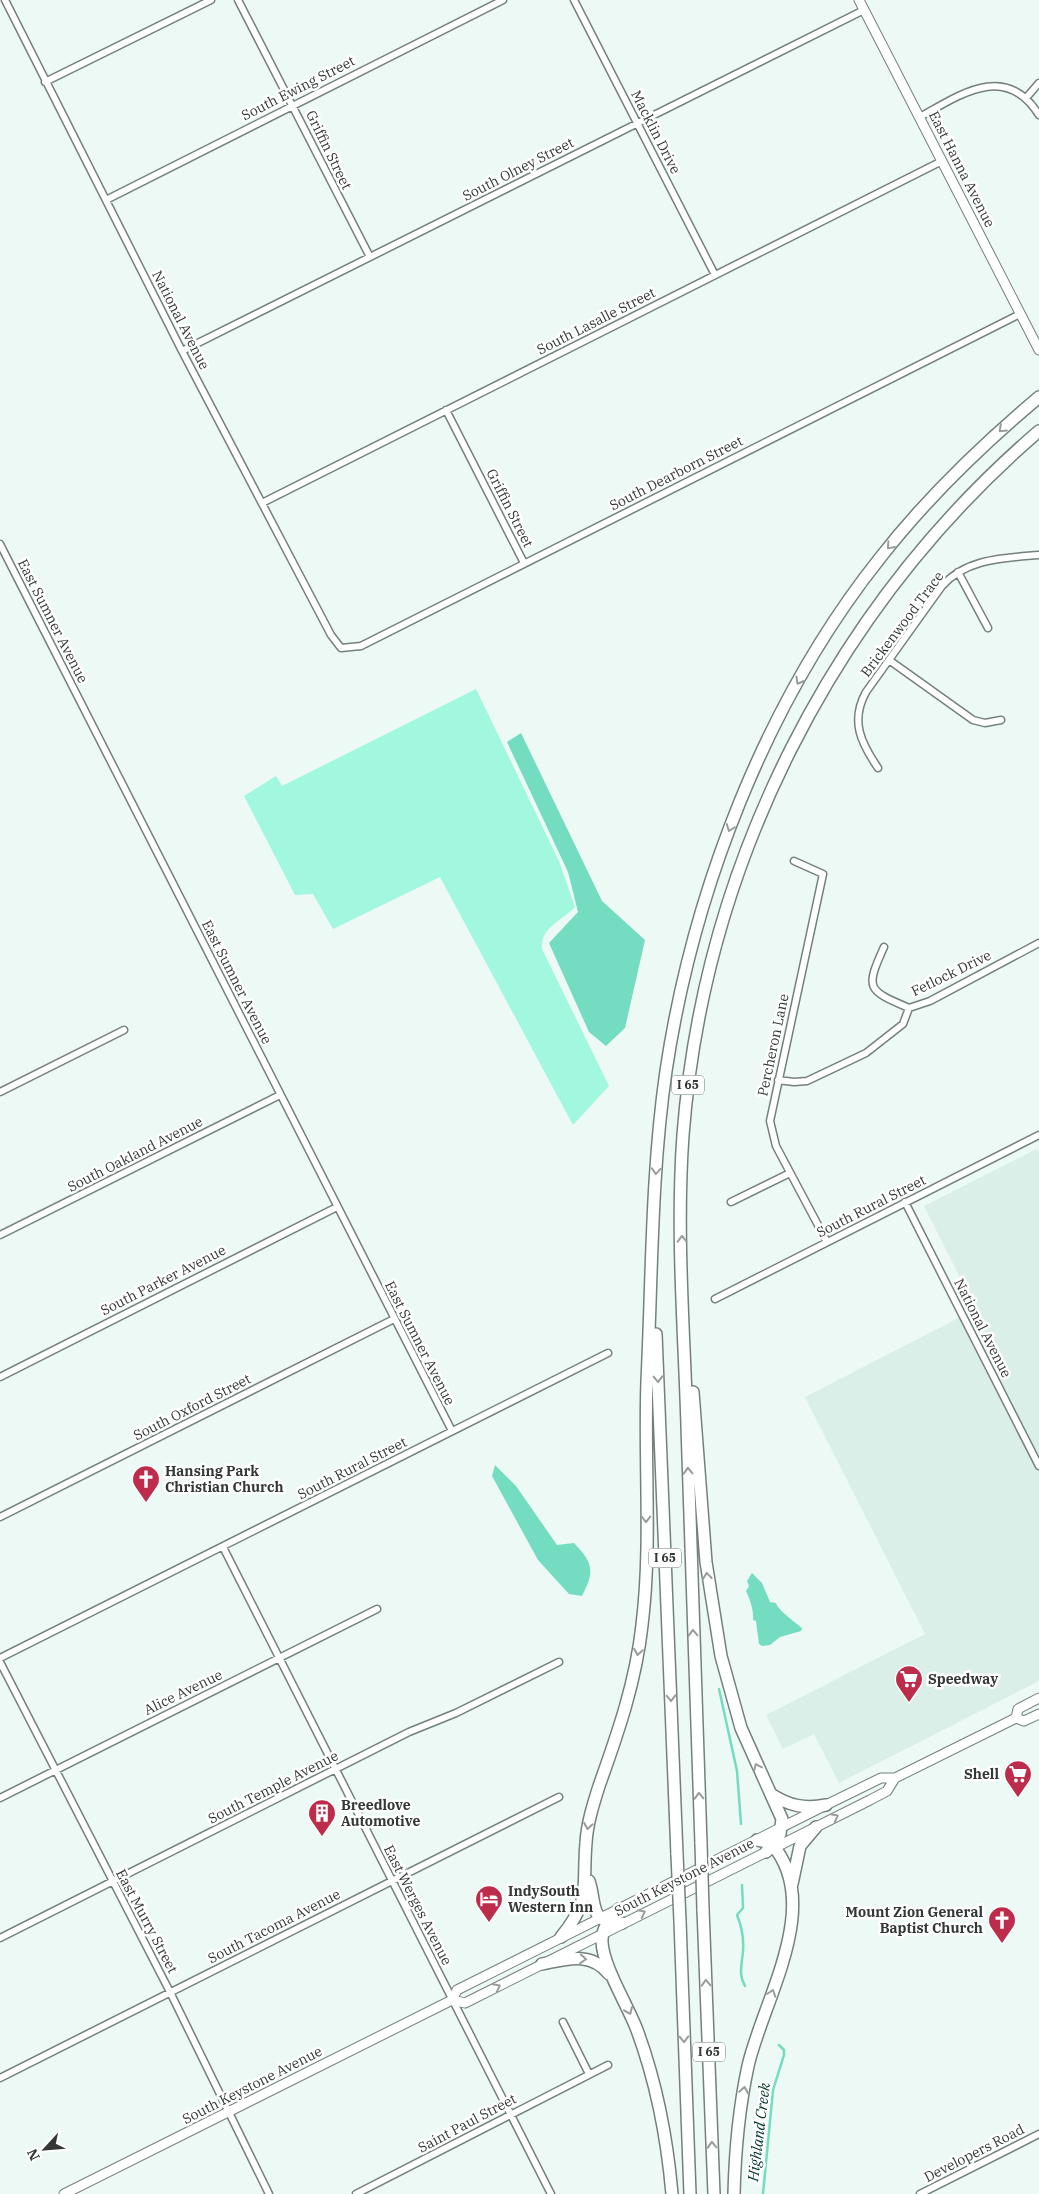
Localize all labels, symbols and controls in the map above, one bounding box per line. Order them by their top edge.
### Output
street label: South Ewing Street [238,52,358,124]
street label: Macklin Drive [627,87,685,177]
street label: Griffin Street [302,107,356,193]
street label: East Hanna Avenue [925,108,999,230]
street label: South Olney Street [459,133,577,205]
street label: National Avenue [148,267,214,373]
street label: South Lasalle Street [534,283,658,359]
one-way arrow [999,423,1008,432]
street label: South Dearborn Street [606,432,746,514]
street label: Griffin Street [482,466,538,550]
one-way arrow [886,540,895,549]
street label: East Sumner Avenue [14,556,92,686]
street label: Brickenwood Trace [856,568,948,680]
one-way arrow [796,675,806,684]
one-way arrow [726,823,736,831]
street label: East Sumner Avenue [198,917,276,1047]
street label: Fetlock Drive [908,946,994,1000]
street label: Percheron Lane [753,992,793,1098]
road number: I 65 [672,1076,704,1094]
street label: South Oakland Avenue [64,1112,206,1196]
one-way arrow [651,1167,662,1175]
street label: South Rural Street [813,1171,929,1241]
one-way arrow [676,1234,687,1242]
street label: South Parker Avenue [97,1241,229,1319]
street label: National Avenue [950,1275,1016,1381]
street label: East Sumner Avenue [381,1278,459,1408]
street label: South Oxford Street [130,1370,254,1444]
one-way arrow [653,1375,664,1383]
street label: South Rural Street [294,1433,410,1503]
place label: Hansing Park Christian Church [165,1462,284,1496]
church icon: Hansing Park Christian Church [131,1464,161,1503]
one-way arrow [683,1467,693,1474]
one-way arrow [641,1515,651,1523]
road number: I 65 [649,1549,681,1568]
one-way arrow [702,1572,713,1580]
one-way arrow [688,1629,698,1637]
one-way arrow [633,1648,644,1656]
supermarket icon: Speedway [894,1664,924,1703]
street label: Alice Avenue [141,1665,225,1719]
place label: Speedway [928,1670,998,1688]
one-way arrow [666,1695,676,1703]
street label: South Temple Avenue [205,1746,341,1828]
supermarket icon: Shell [1003,1759,1033,1798]
one-way arrow [753,1763,764,1772]
place label: Shell [964,1765,999,1783]
one-way arrow [694,1792,705,1800]
place label: Breedlove Automotive [341,1796,420,1830]
building icon: Breedlove Automotive [307,1798,337,1837]
one-way arrow [829,1814,838,1824]
one-way arrow [584,1821,594,1830]
street label: South Keystone Avenue [611,1834,757,1920]
street label: East Werges Avenue [380,1842,456,1968]
street label: East Murry Street [112,1866,182,1976]
place label: IndySouth Western Inn [508,1882,593,1916]
hotel icon: IndySouth Western Inn [474,1884,504,1923]
street label: South Tacoma Avenue [205,1885,343,1967]
place label: Mount Zion General Baptist Church [846,1903,983,1937]
church icon: Mount Zion General Baptist Church [987,1905,1017,1944]
one-way arrow [637,1909,646,1920]
one-way arrow [579,1953,587,1964]
one-way arrow [701,1979,711,1986]
one-way arrow [492,1982,501,1993]
one-way arrow [766,1990,776,1998]
one-way arrow [624,2006,634,2014]
one-way arrow [679,2035,690,2043]
street label: South Keystone Avenue [179,2042,325,2128]
road number: I 65 [693,2042,725,2062]
water label: Highland Creek [743,2081,774,2183]
one-way arrow [738,2085,748,2094]
street label: Saint Paul Street [415,2089,519,2157]
street label: Developers Road [921,2120,1028,2186]
north arrow [20,2124,70,2174]
one-way arrow [707,2141,718,2149]
text: N [23,2146,44,2164]

